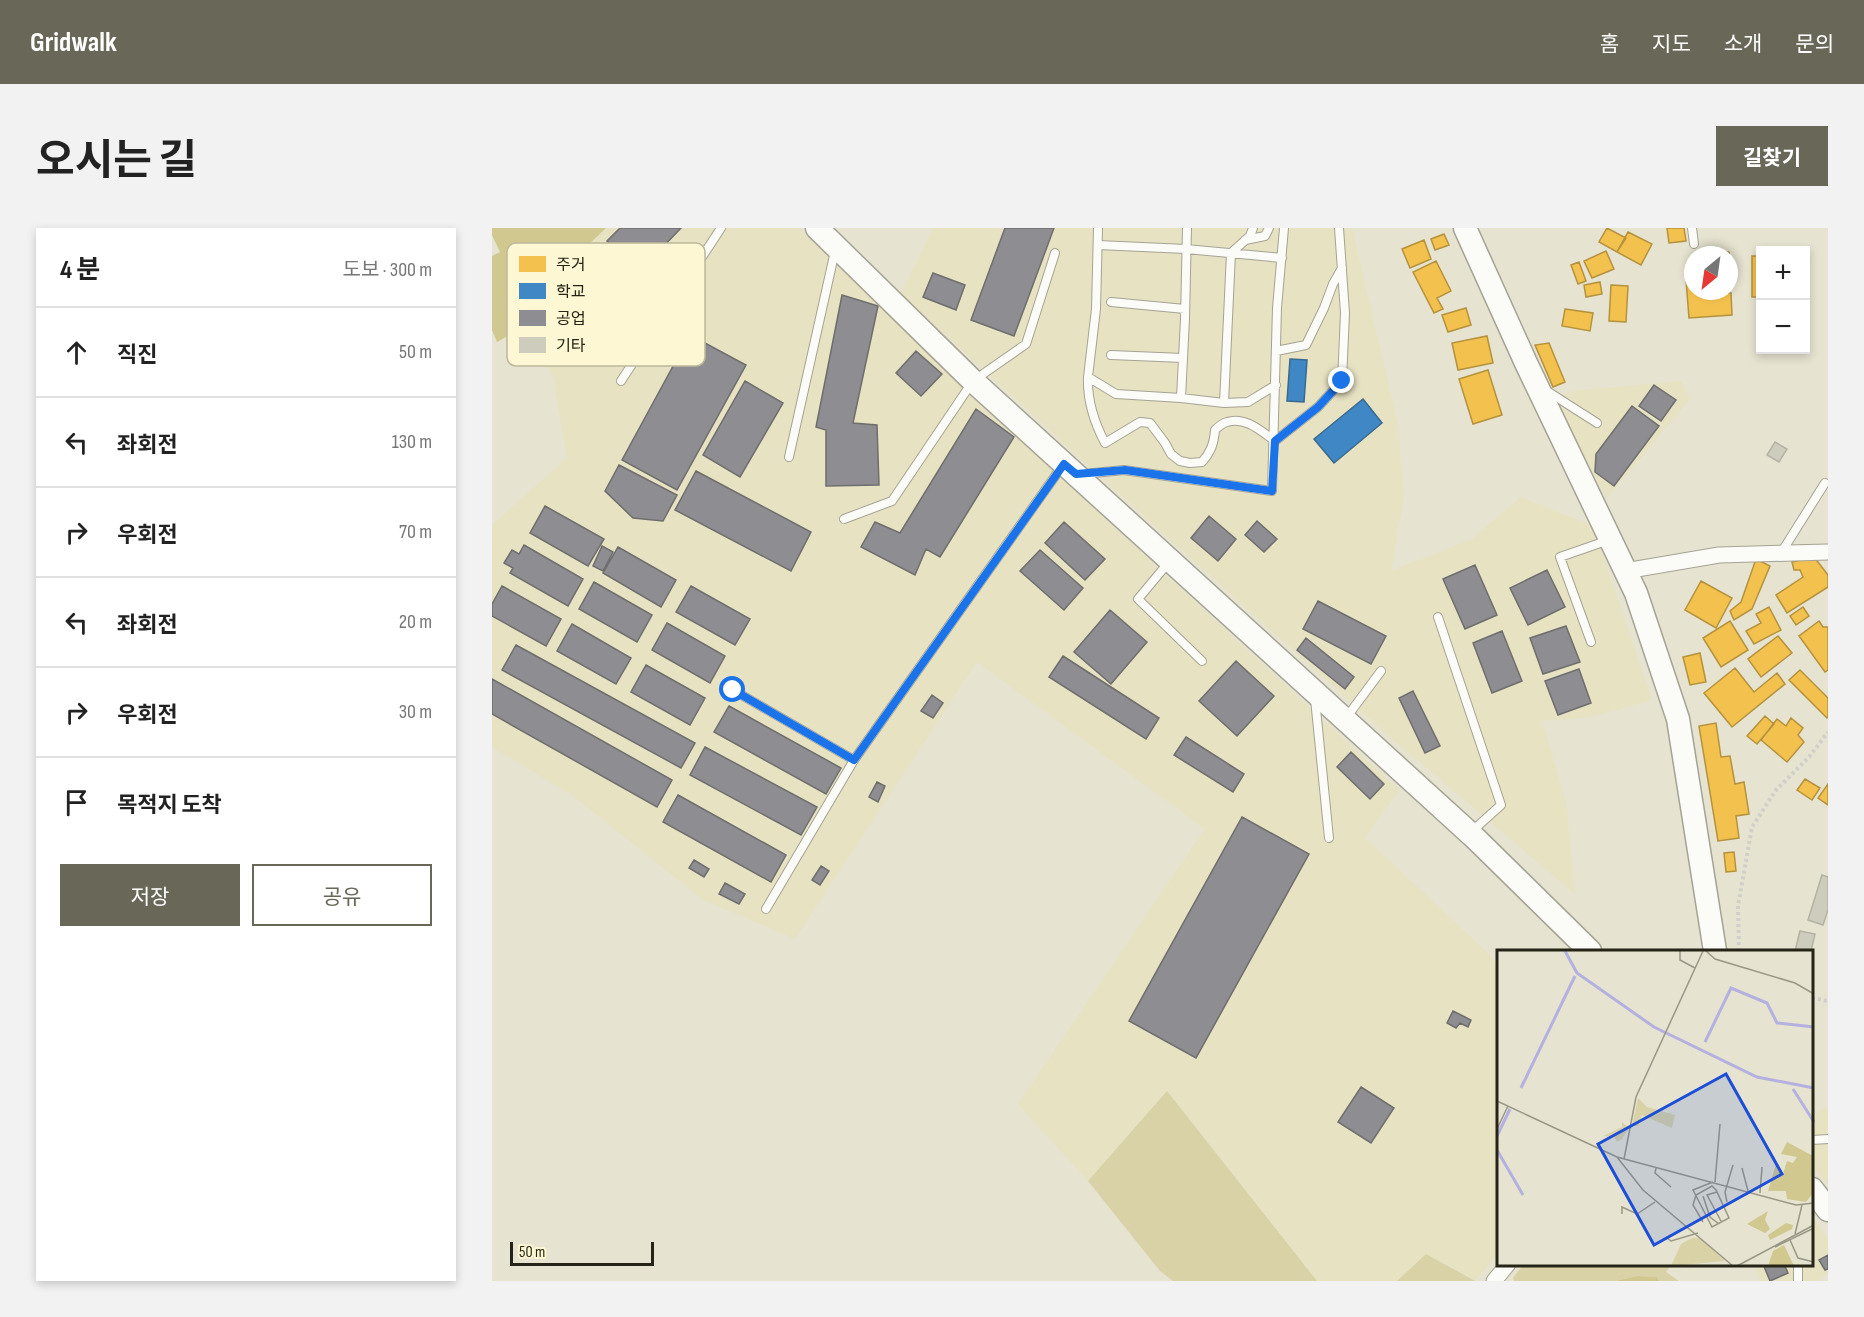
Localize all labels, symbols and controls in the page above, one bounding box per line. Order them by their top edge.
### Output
text: Gridwalk [30,26,117,59]
text: 홈 [1600,32,1619,57]
text: 지도 [1652,32,1691,57]
text: 소개 [1724,32,1762,57]
text: 문의 [1795,32,1834,57]
button: 길찾기 [1716,126,1828,186]
text: 오시는 길 [36,136,197,187]
legend [507,243,705,366]
north arrow [1684,246,1738,300]
map controls [1756,246,1810,354]
button: + [1756,246,1810,300]
text: 4 분 [60,255,100,286]
text: 주거 [556,256,585,275]
text: 도보 · 300 m [343,258,432,282]
text: 학교 [556,283,585,302]
button: − [1756,300,1810,354]
text: 공업 [556,310,585,329]
icon: ahead [60,336,93,369]
text: 기타 [556,337,586,356]
text: 50 m [399,340,432,364]
text: 직진 [117,342,157,369]
route end [1328,367,1354,393]
icon: left [60,426,93,459]
text: 130 m [392,430,432,454]
text: 좌회전 [117,432,178,459]
icon: right [60,516,93,549]
text: 70 m [399,520,432,544]
text: 우회전 [117,522,178,549]
icon: left [60,606,93,639]
text: 20 m [399,610,432,634]
text: 좌회전 [117,612,178,639]
route start [719,676,745,702]
icon: right [60,696,93,729]
text: 30 m [399,700,432,724]
text: 우회전 [117,702,178,729]
icon: arrive [60,786,93,819]
text: 목적지 도착 [117,792,222,819]
button: 저장 [60,864,240,926]
button: 공유 [252,864,432,926]
inset map [1497,950,1813,1266]
scale bar [510,1239,654,1266]
text: 50 m [519,1243,545,1262]

